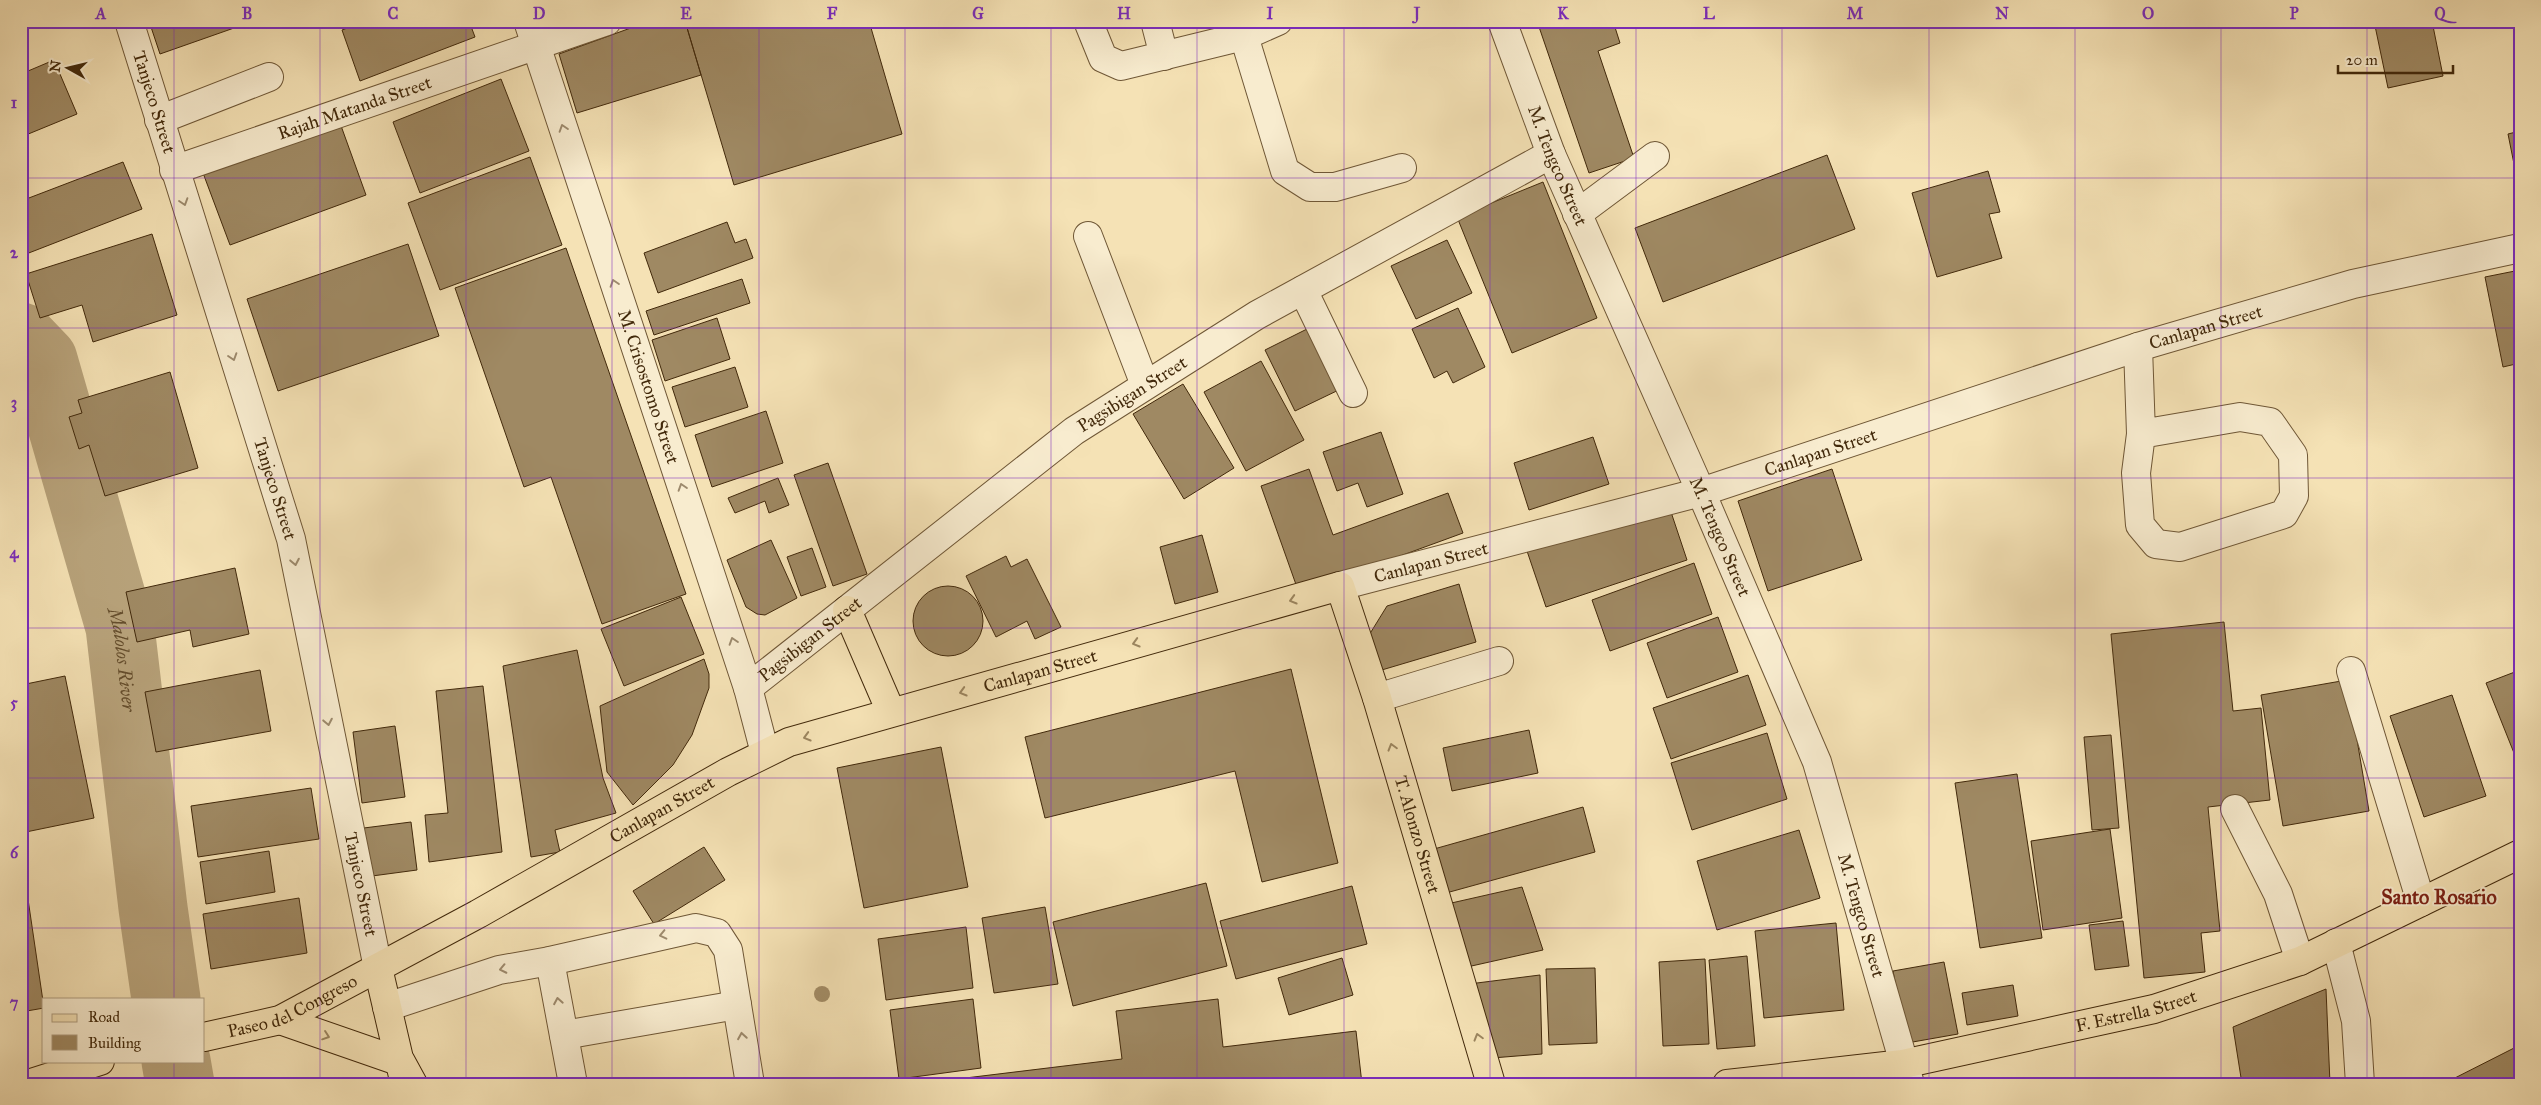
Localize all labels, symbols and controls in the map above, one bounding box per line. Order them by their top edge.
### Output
text: A [95,4,107,23]
text: B [242,4,252,23]
text: C [388,4,399,23]
text: D [533,4,546,23]
text: E [680,4,692,23]
text: F [827,4,838,23]
text: G [972,4,984,23]
text: H [1117,4,1131,23]
text: I [1267,4,1274,23]
text: J [1412,4,1421,24]
text: K [1557,4,1569,23]
text: L [1703,4,1715,23]
text: M [1847,4,1864,23]
text: N [1995,4,2009,23]
text: O [2142,4,2154,23]
text: P [2289,4,2299,23]
text: Q [2434,4,2457,24]
north arrow [42,42,92,92]
scale bar [2338,42,2454,74]
street label: Tanjeco Street [128,48,181,157]
text: 20 m [2346,51,2378,69]
text: N [46,59,65,73]
street label: Rajah Matanda Street [275,71,435,145]
text: 1 [11,93,18,112]
street label: M. Tengco Street [1523,102,1593,230]
one-way arrow [559,125,569,133]
one-way arrow [178,197,188,206]
text: 2 [10,243,19,262]
one-way arrow [610,279,620,287]
street label: Canlapan Street [2146,300,2266,354]
street label: M. Crisostomo Street [613,307,684,467]
street label: Pagsibigan Street [1073,351,1192,437]
one-way arrow [227,352,237,360]
text: 3 [11,393,17,413]
street label: Canlapan Street [1761,423,1880,481]
street label: Tanjeco Street [249,435,302,543]
street label: M. Tengco Street [1685,473,1756,600]
one-way arrow [678,483,688,492]
street label: Canlapan Street [1372,537,1491,588]
text: 4 [10,543,20,563]
one-way arrow [290,558,300,567]
street label: Pagsibigan Street [754,591,867,687]
one-way arrow [1289,594,1297,604]
water label: Malolos River [102,603,141,714]
one-way arrow [729,638,739,646]
one-way arrow [1133,638,1141,648]
street label: Canlapan Street [981,644,1100,697]
one-way arrow [959,686,968,696]
text: 5 [10,693,18,712]
one-way arrow [322,717,332,726]
one-way arrow [803,731,811,741]
one-way arrow [1387,743,1397,752]
street label: Canlapan Street [606,771,719,848]
street label: T. Alonzo Street [1390,773,1445,897]
street label: Tanjeco Street [340,830,382,939]
text: 6 [10,843,19,862]
street label: M. Tengco Street [1833,851,1890,981]
district label: Santo Rosario [2381,885,2497,909]
one-way arrow [659,929,668,940]
one-way arrow [498,964,507,974]
street label: Paseo del Congreso [225,970,361,1042]
street label: F. Estrella Street [2073,985,2200,1037]
text: 7 [10,993,19,1012]
one-way arrow [553,997,563,1006]
legend [42,998,205,1062]
text: Road [88,1008,120,1026]
one-way arrow [321,1031,330,1041]
one-way arrow [737,1031,747,1040]
one-way arrow [1473,1033,1483,1042]
text: Building [88,1034,142,1052]

